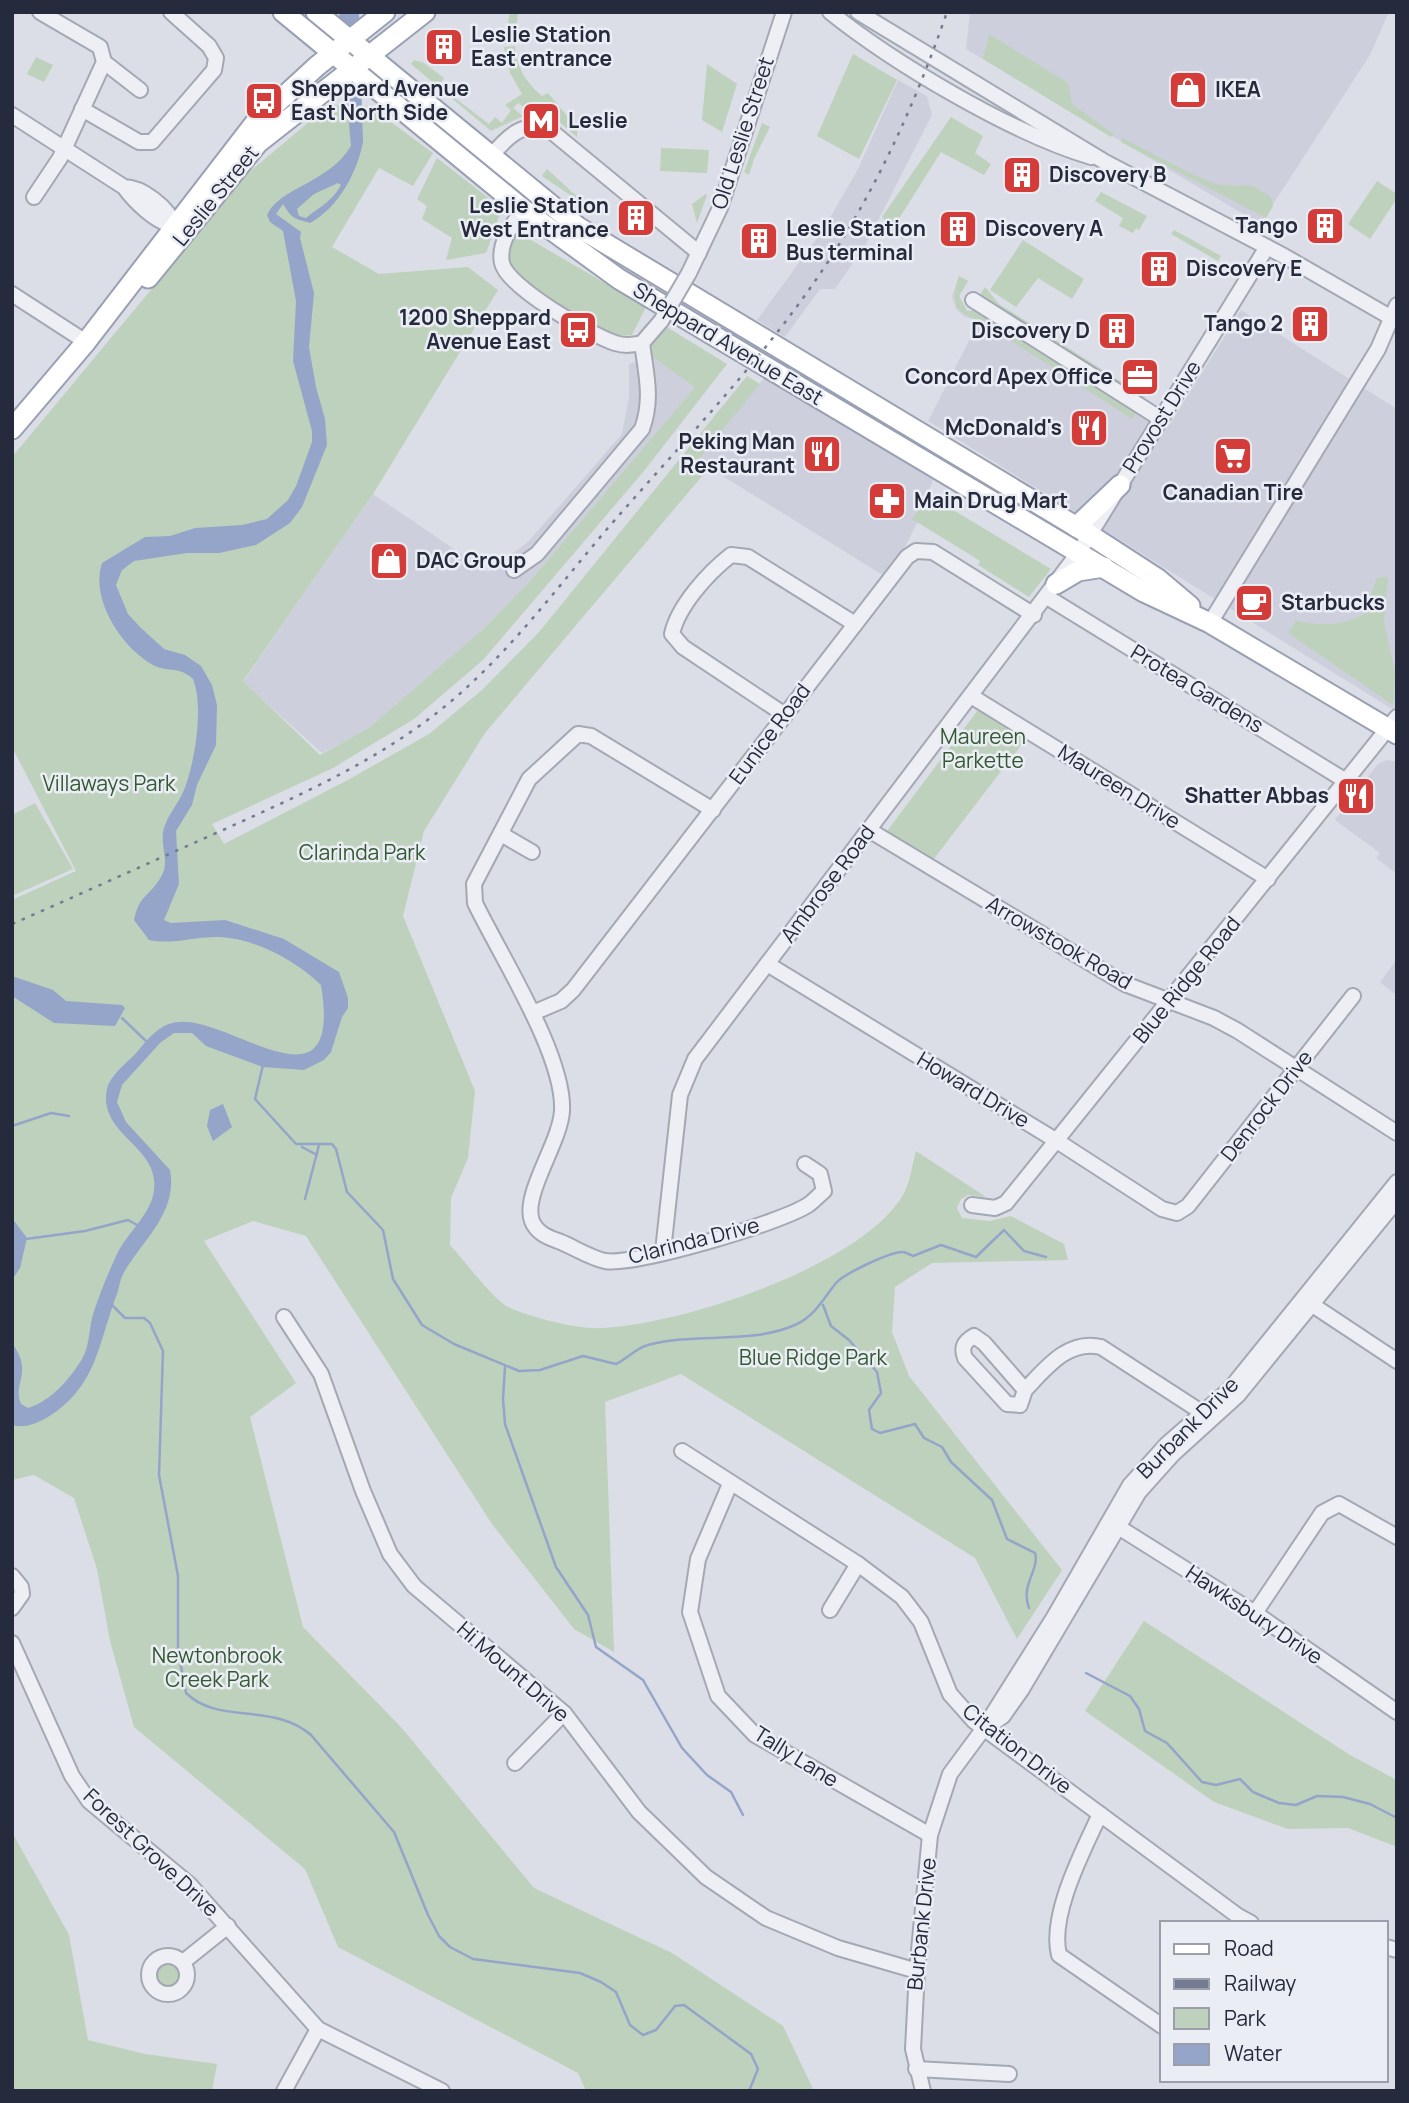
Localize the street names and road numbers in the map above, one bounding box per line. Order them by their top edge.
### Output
street label: Old Leslie Street [704,53,780,212]
street label: Leslie Street [166,139,264,252]
street label: Sheppard Avenue East [628,275,829,411]
street label: Provost Drive [1116,355,1207,478]
street label: Protea Gardens [1126,637,1269,739]
street label: Eunice Road [722,677,816,789]
street label: Maureen Drive [1053,737,1186,835]
street label: Ambrose Road [774,819,881,948]
street label: Arrowstook Road [981,889,1138,995]
street label: Blue Ridge Road [1126,910,1246,1049]
street label: Denrock Drive [1214,1044,1318,1167]
street label: Howard Drive [912,1045,1035,1134]
street label: Clarinda Drive [625,1210,762,1270]
street label: Burbank Drive [1130,1370,1244,1484]
street label: Hawksbury Drive [1181,1558,1329,1670]
street label: Hi Mount Drive [452,1615,576,1728]
street label: Citation Drive [957,1697,1078,1800]
street label: Tally Lane [749,1719,844,1793]
street label: Forest Grove Drive [78,1782,226,1923]
street label: Burbank Drive [900,1856,942,1992]

